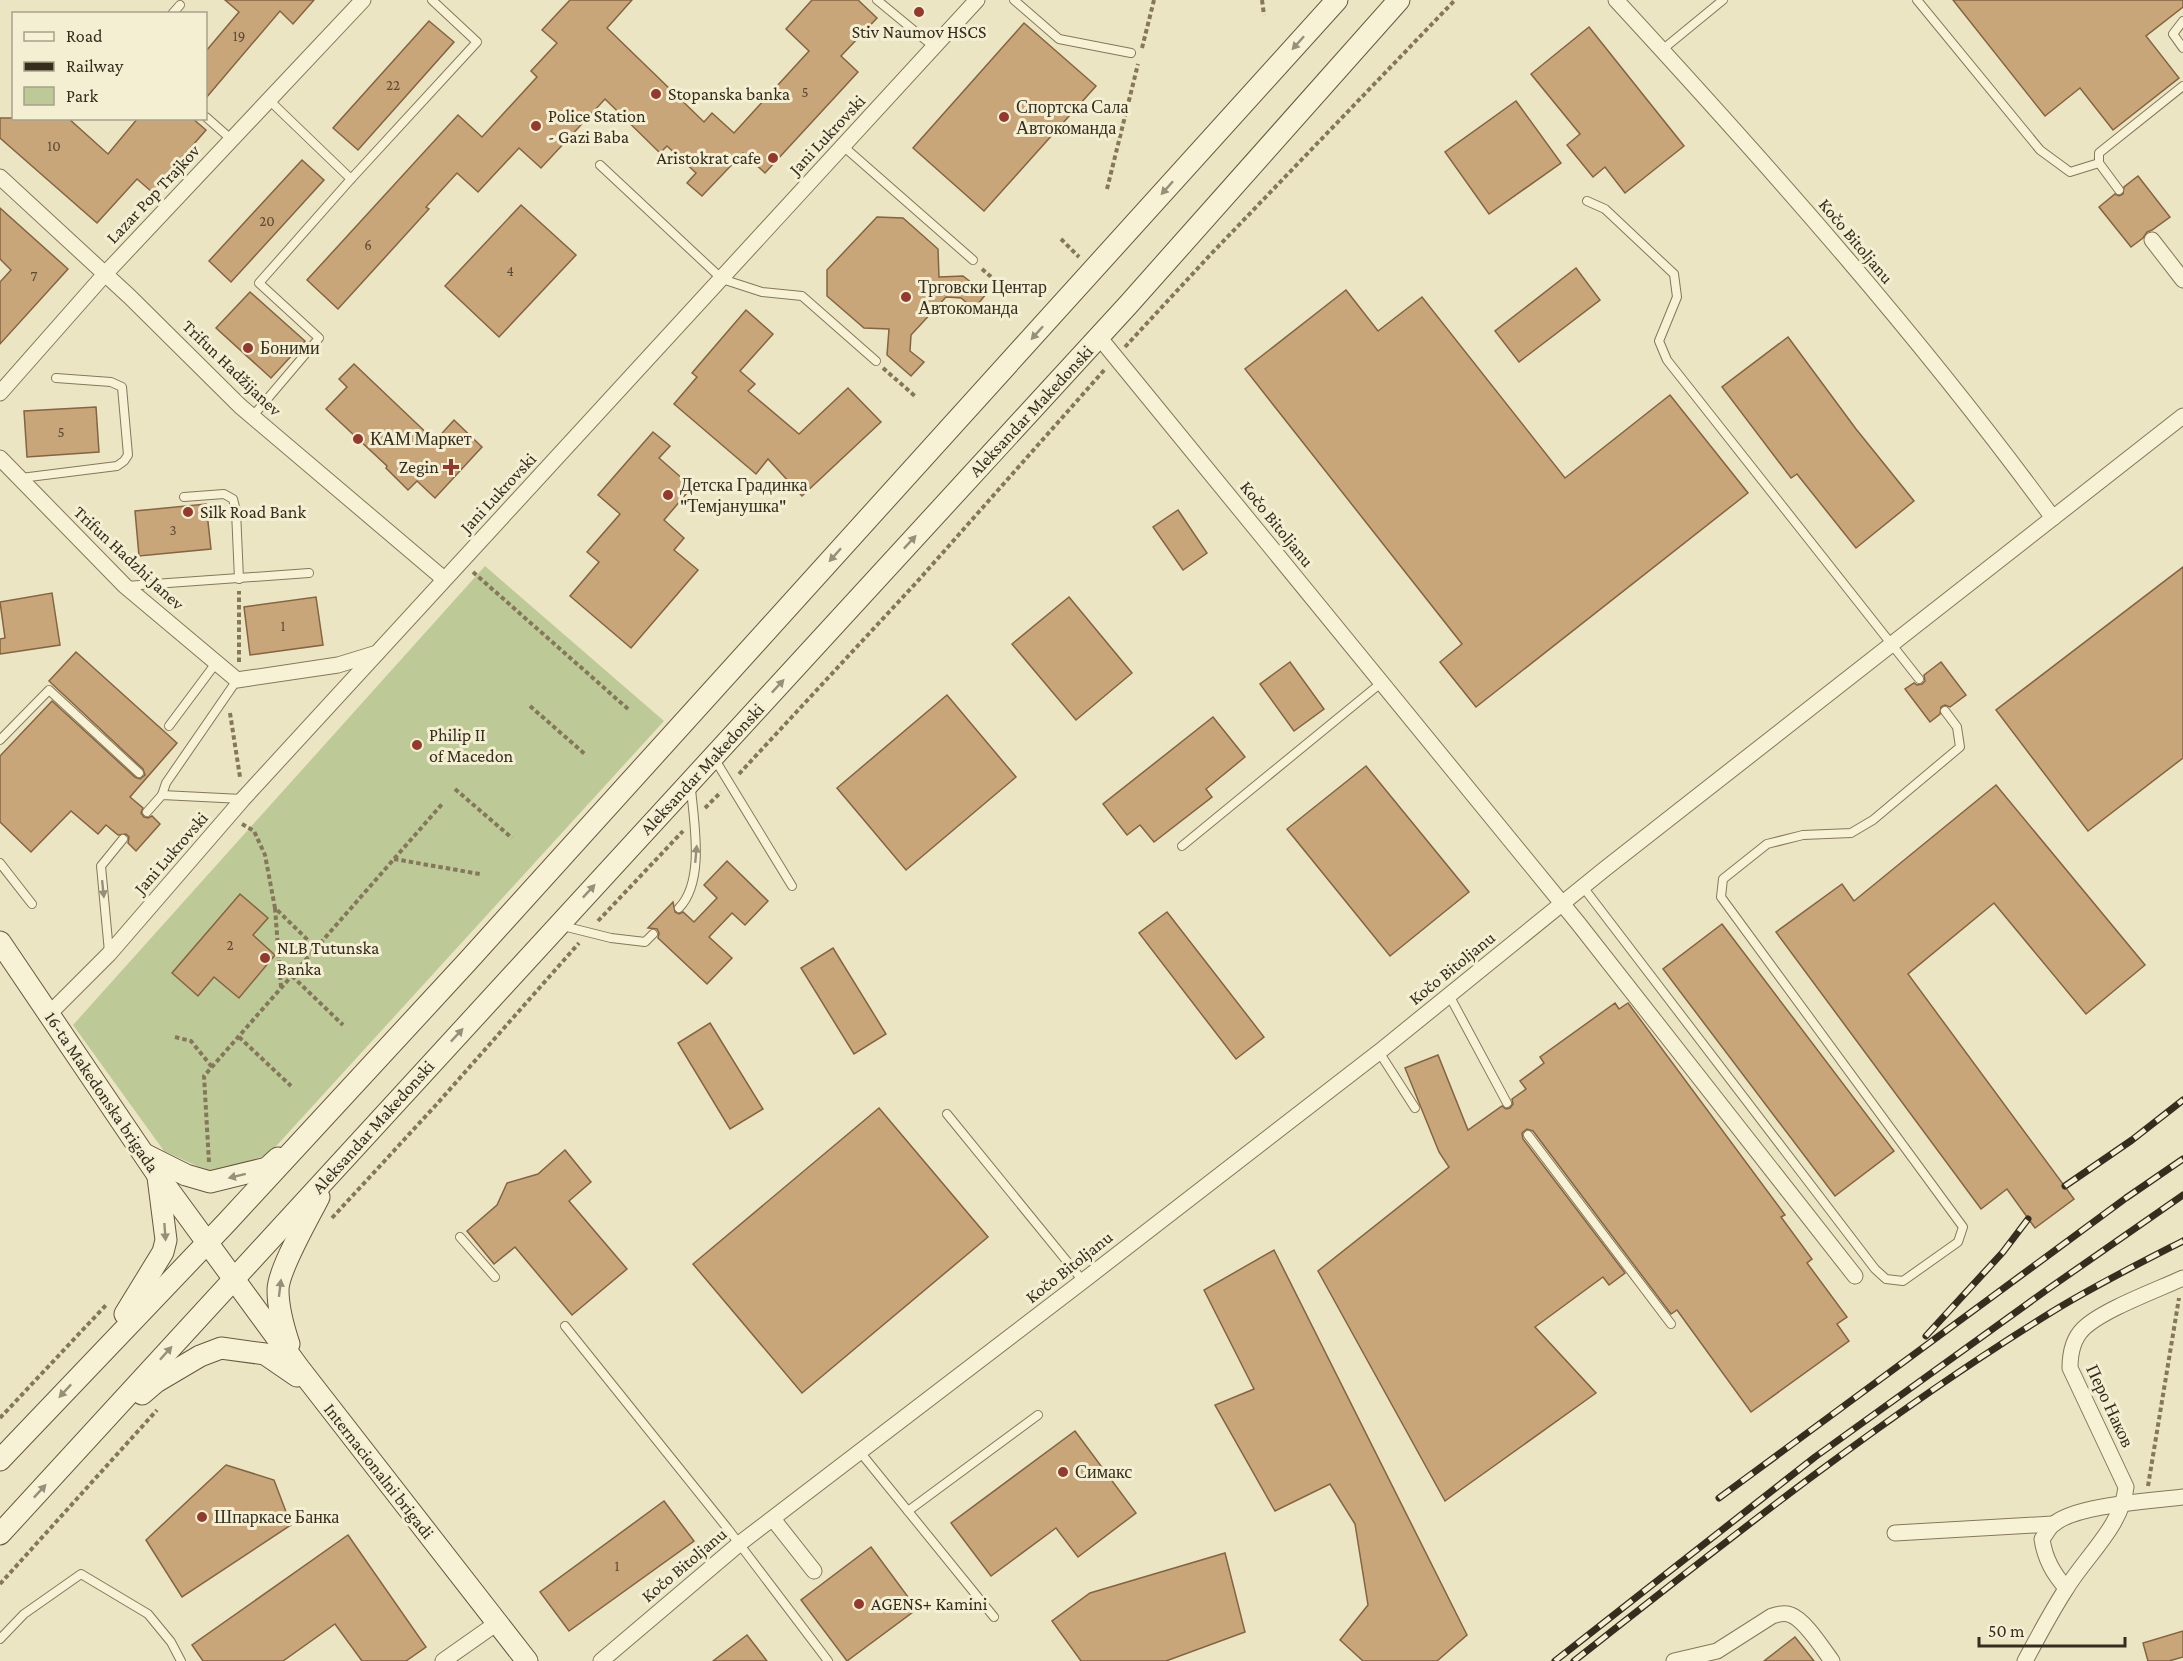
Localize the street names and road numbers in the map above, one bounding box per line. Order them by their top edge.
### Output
street label: Jani Lukrovski [784,91,869,181]
street label: Lazar Pop Trajkov [102,140,205,248]
street label: Kočo Bitoljanu [1814,194,1898,289]
street label: Trifun Hadžijanev [178,316,286,421]
street label: Aleksandar Makedonski [965,341,1097,481]
street label: Jani Lukrovski [455,449,540,539]
street label: Kočo Bitoljanu [1235,477,1318,572]
street label: Trifun Hadzhi Janev [70,502,189,615]
street label: Aleksandar Makedonski [636,699,768,839]
street label: Jani Lukrovski [129,808,212,900]
street label: Kočo Bitoljanu [1405,927,1500,1010]
street label: 16-ta Makedonska brigada [41,1008,163,1176]
street label: Aleksandar Makedonski [308,1056,438,1198]
street label: Kočo Bitoljanu [1022,1227,1117,1308]
street label: Перо Наков [2082,1362,2138,1450]
street label: Internacionalni brigadi [320,1399,438,1543]
street label: Kočo Bitoljanu [637,1523,732,1607]

